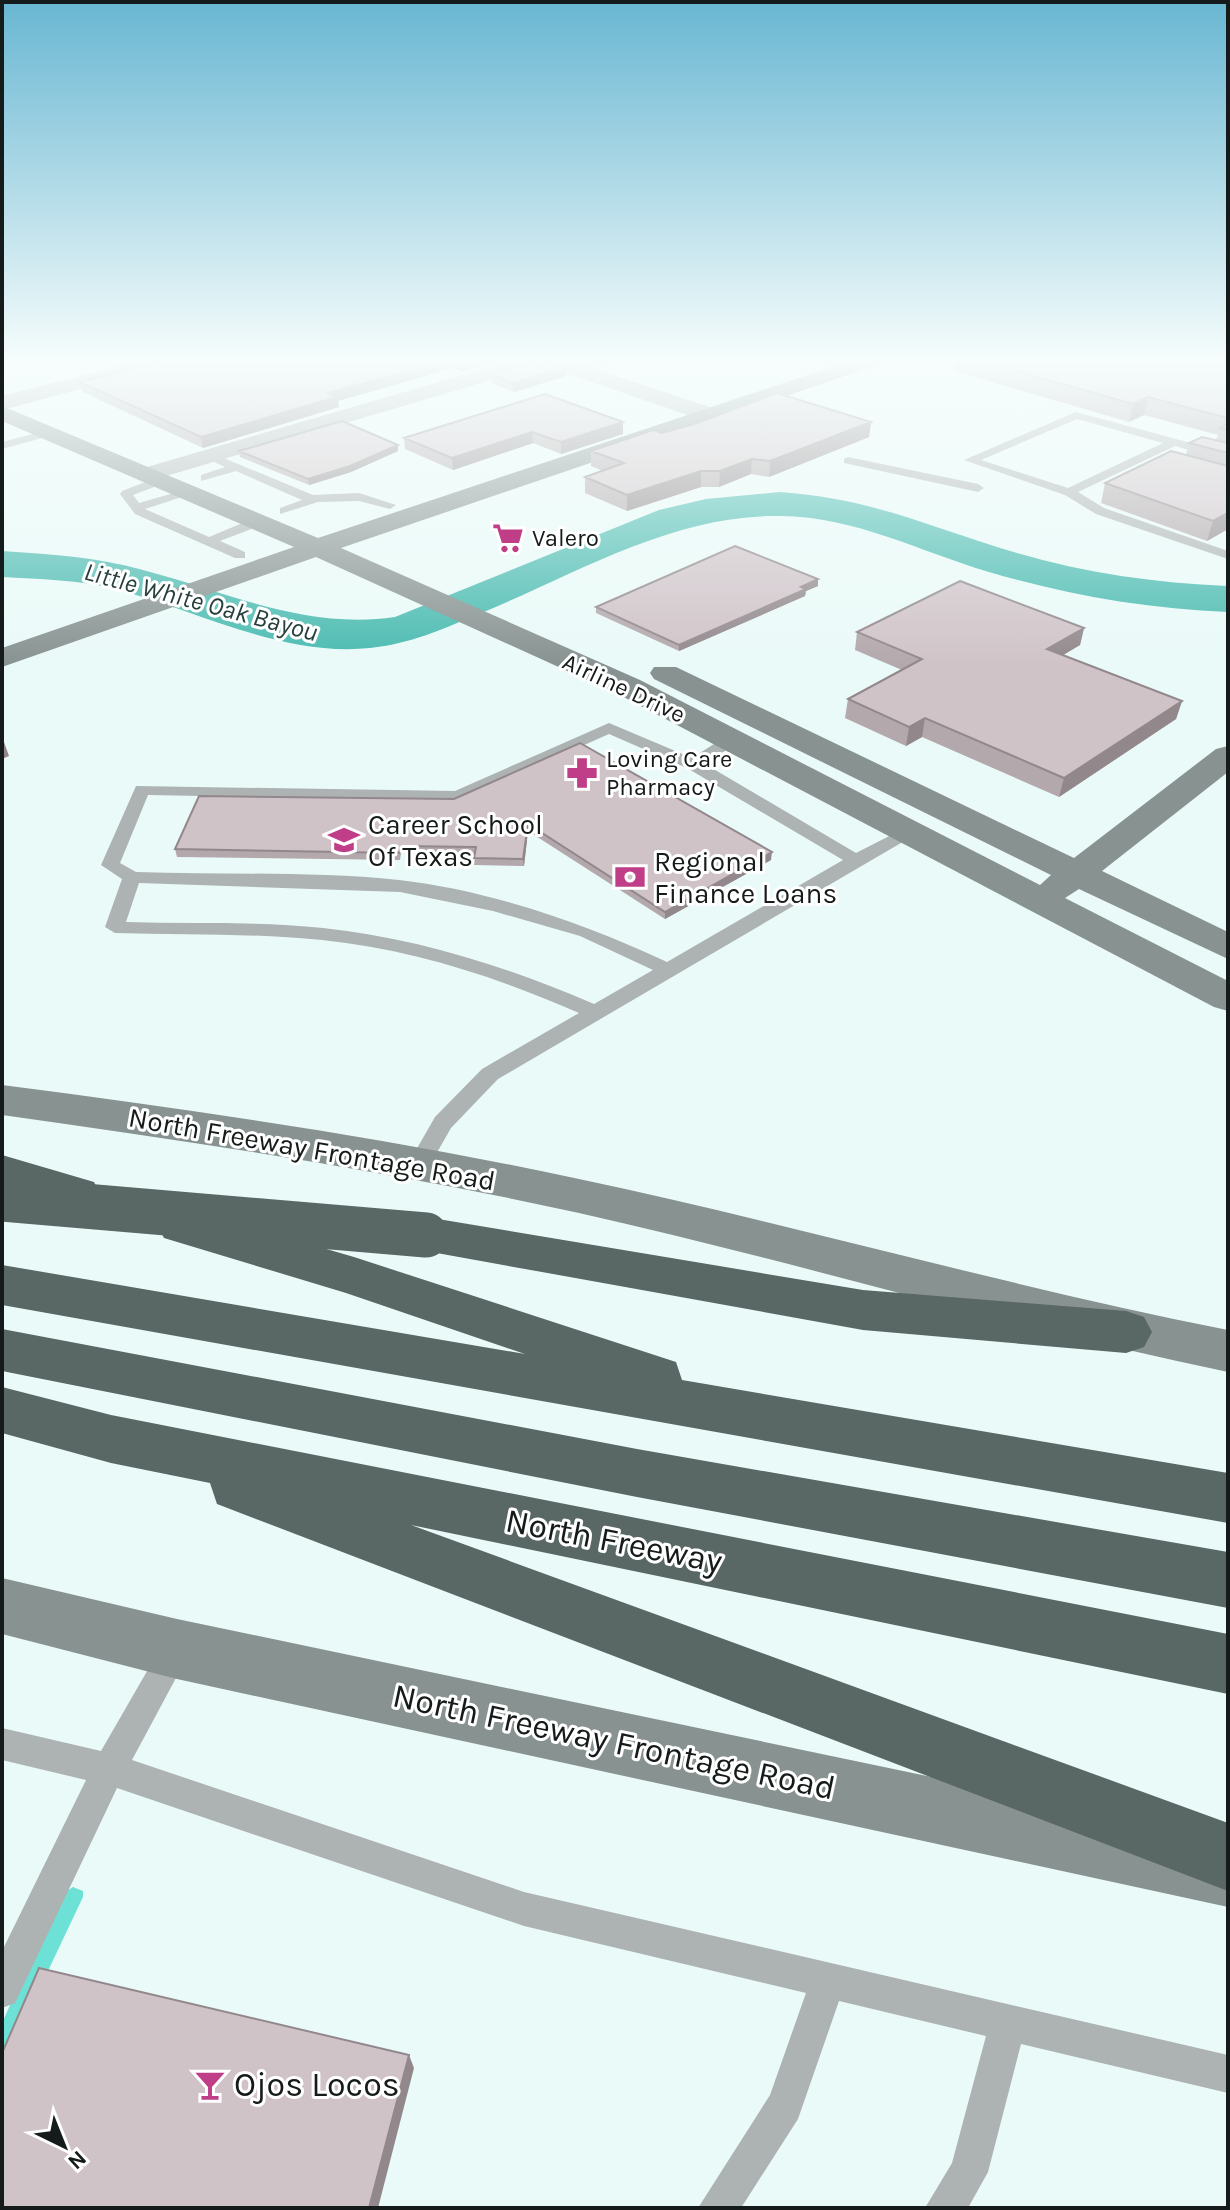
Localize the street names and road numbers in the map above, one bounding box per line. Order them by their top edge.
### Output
street label: Airline Drive [558,647,690,729]
street label: North Freeway Frontage Road [126,1100,498,1198]
street label: North Freeway [502,1500,726,1582]
street label: North Freeway Frontage Road [389,1676,839,1808]

